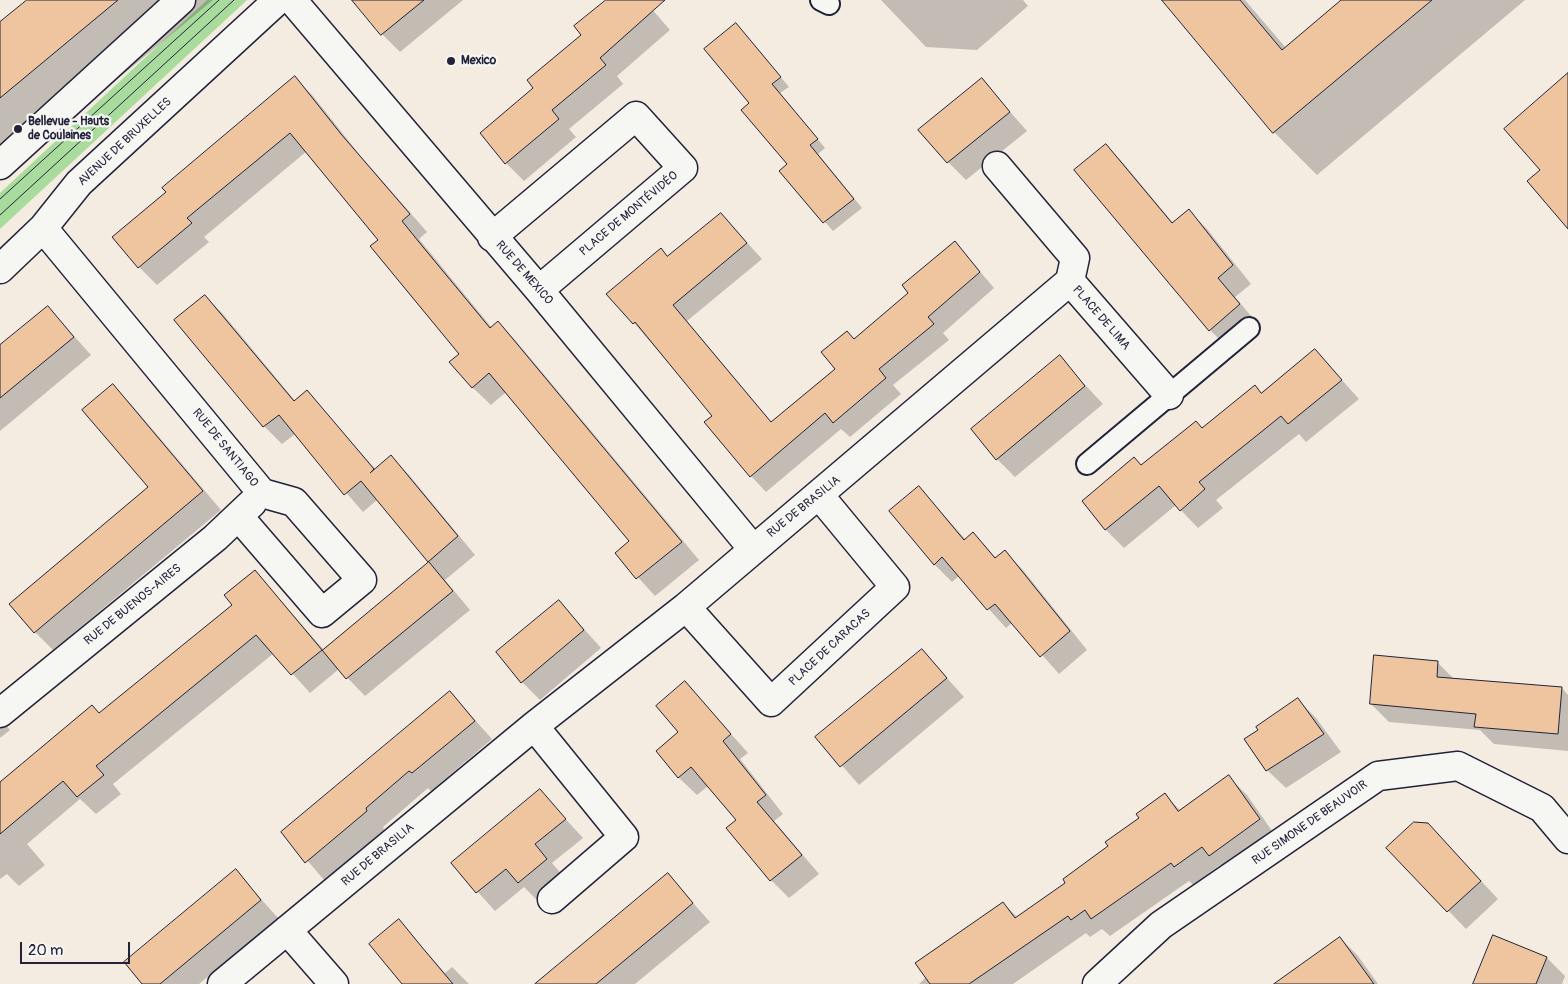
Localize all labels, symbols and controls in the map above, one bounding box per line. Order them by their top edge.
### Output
place label: Mexico [461,54,496,68]
marker: Mexico [445,55,457,67]
street label: AVENUE DE BRUXELLES [75,95,175,189]
place label: Bellevue - Hauts de Coulaines [28,115,109,143]
marker: Bellevue - Hauts de Coulaines [12,123,24,135]
street label: PLACE DE MONTÉVIDÉO [577,169,681,259]
street label: RUE DE MEXICO [492,238,556,308]
street label: PLACE DE LIMA [1069,283,1133,353]
street label: RUE DE SANTIAGO [189,406,261,490]
street label: RUE DE BRASILIA [765,473,843,541]
street label: RUE DE BUENOS-AIRES [82,561,184,649]
street label: PLACE DE CARACAS [786,607,874,689]
street label: RUE SIMONE DE BEAUVOIR [1250,778,1370,868]
street label: RUE DE BRASILIA [339,821,417,889]
scale bar [22,932,132,964]
text: 20 m [28,941,63,960]

